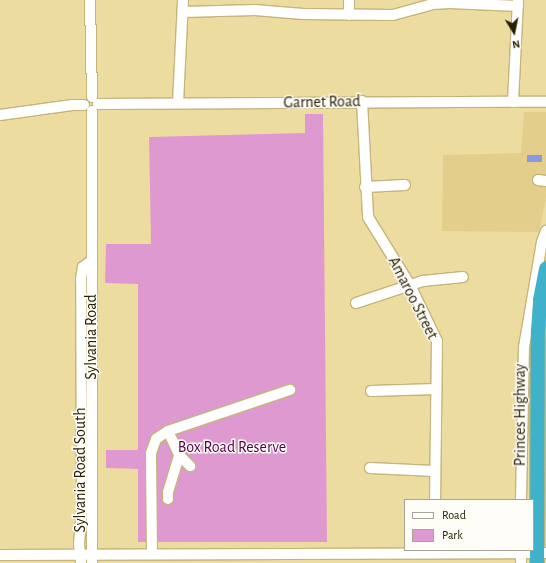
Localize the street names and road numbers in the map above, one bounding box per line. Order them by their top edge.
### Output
street label: Garnet Road [283,92,361,112]
street label: Amaroo Street [384,253,442,343]
street label: Sylvania Road [81,294,101,380]
street label: Princes Highway [510,364,530,466]
street label: Sylvania Road South [70,407,90,533]

